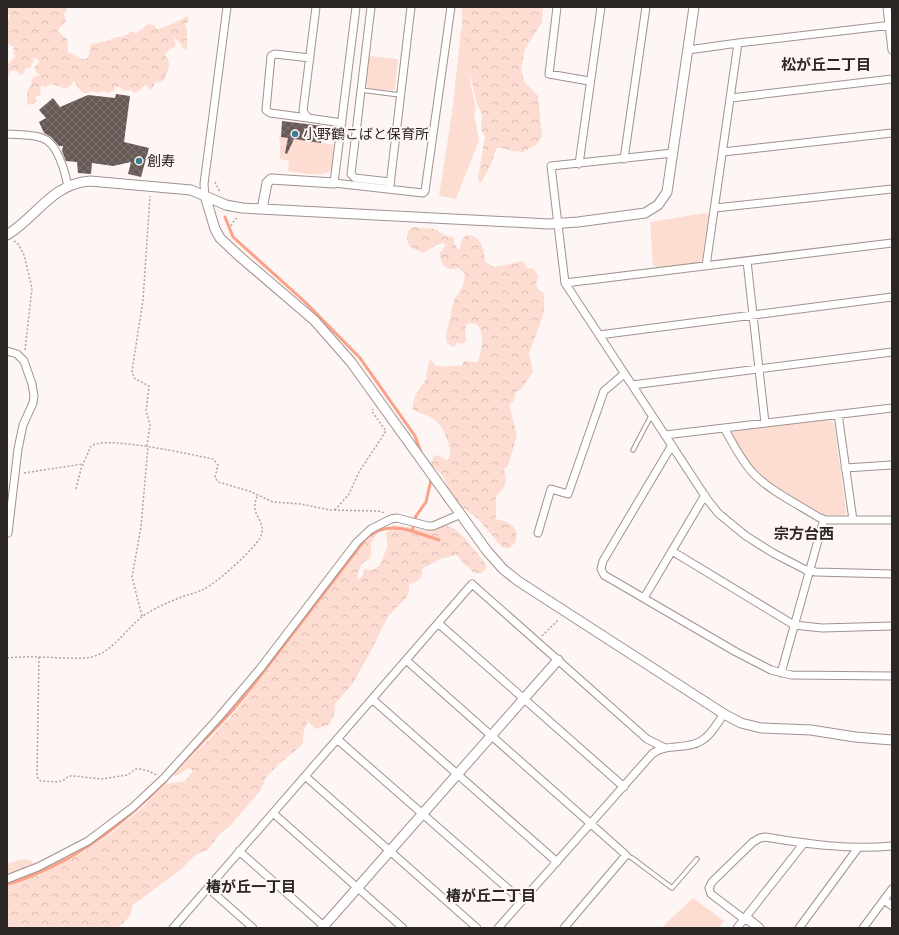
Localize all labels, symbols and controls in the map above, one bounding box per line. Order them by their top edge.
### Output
district label: 松が丘二丁目 [781,55,871,75]
place label: 小野鶴こばと保育所 [303,125,429,143]
marker: 小野鶴こばと保育所 [290,129,300,139]
place label: 創寿 [147,152,175,170]
marker: 創寿 [134,156,144,166]
district label: 宗方台西 [774,524,834,544]
district label: 椿が丘一丁目 [206,877,296,897]
district label: 椿が丘二丁目 [446,886,536,906]

